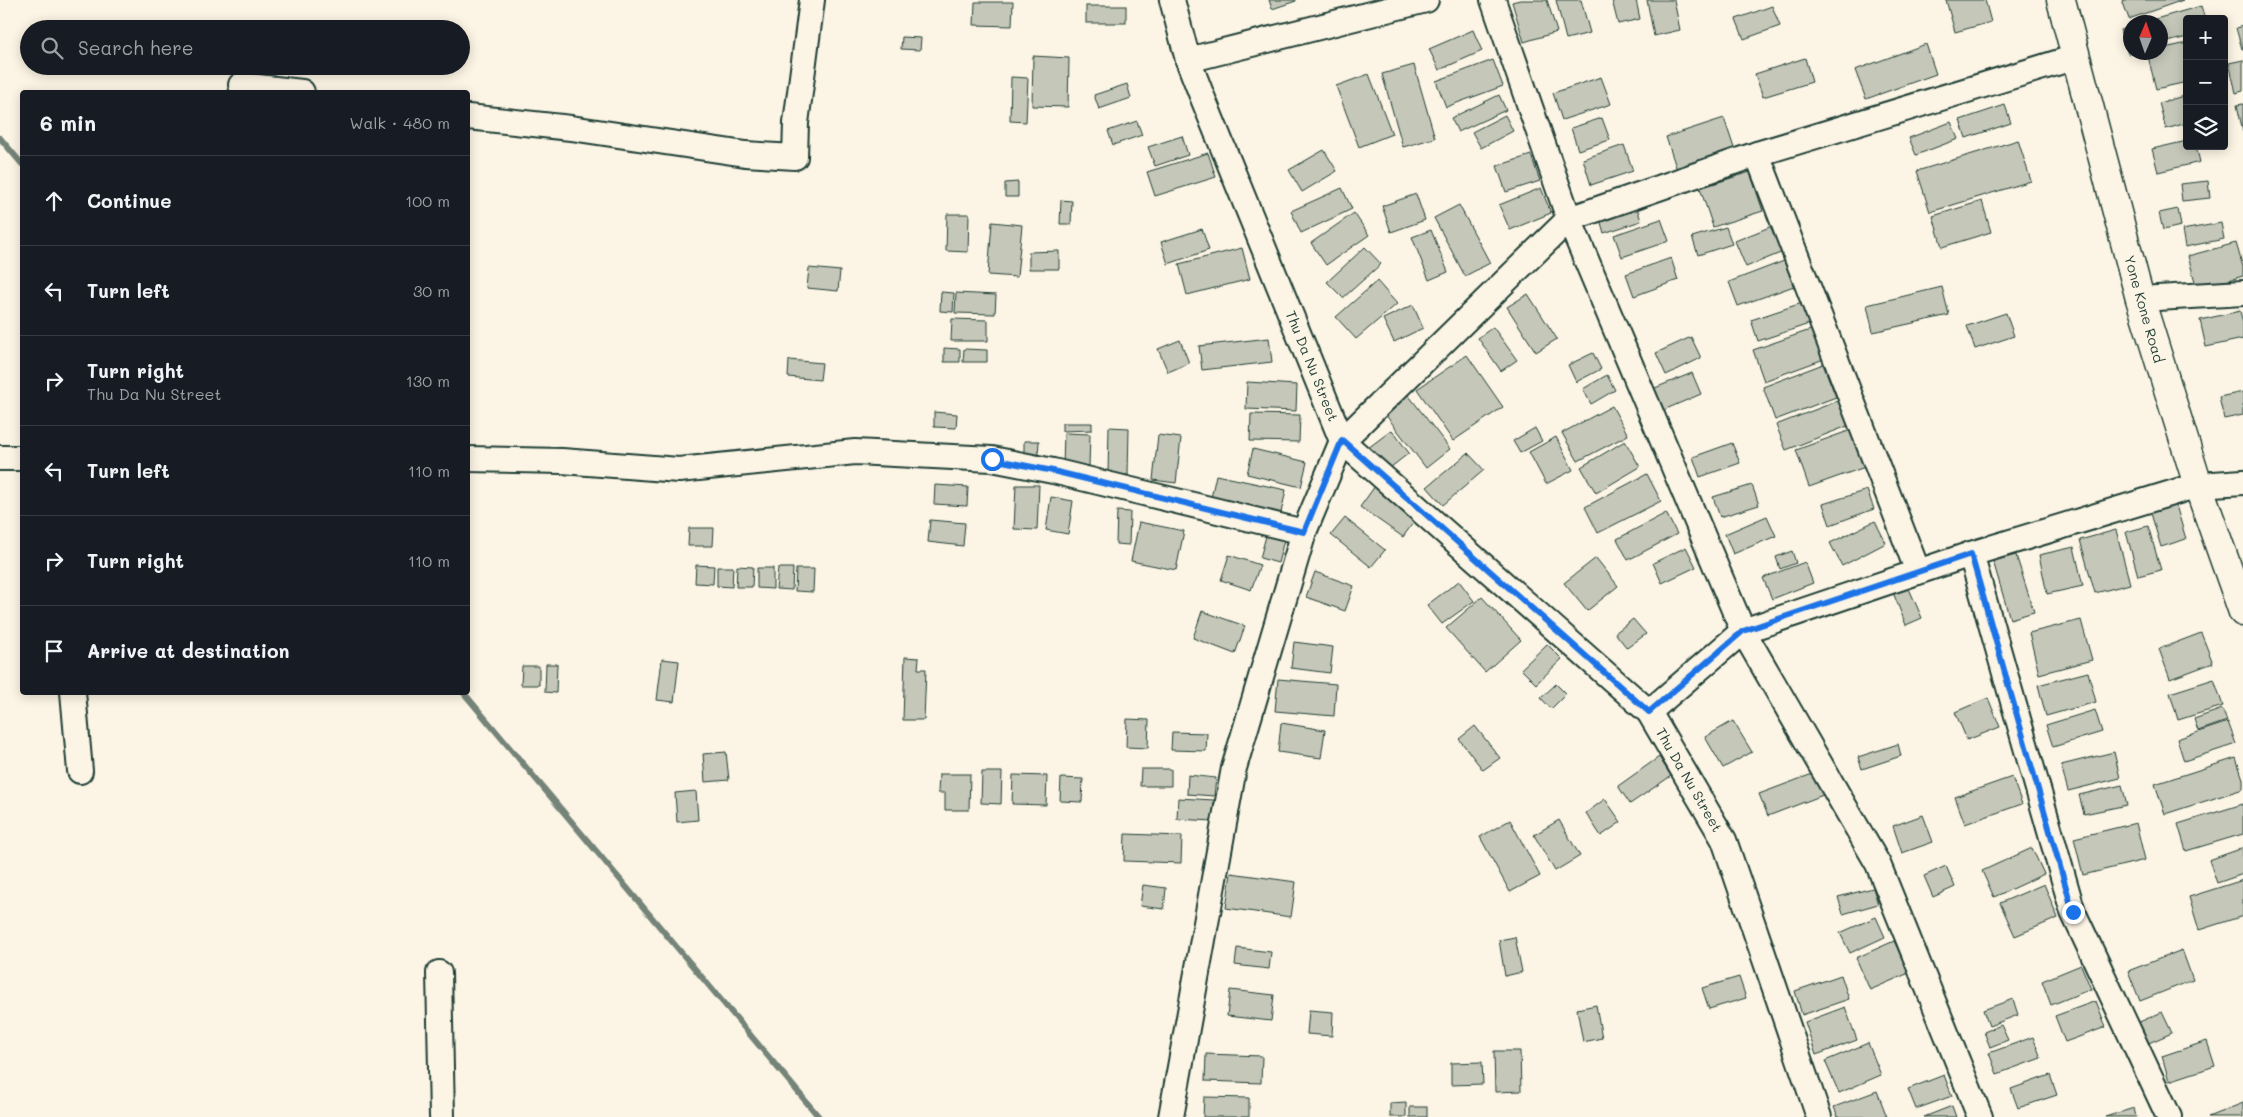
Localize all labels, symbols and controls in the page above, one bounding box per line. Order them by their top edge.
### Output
north arrow [2123,15,2168,60]
map controls [2183,15,2228,150]
button: + [2183,15,2228,60]
search box [20,20,470,75]
icon: search [38,34,66,62]
text: Search here [78,35,194,60]
button: − [2183,60,2228,105]
button: layers [2183,105,2228,150]
text: 6 min [40,109,96,136]
text: Walk · 480 m [349,112,450,133]
icon: ahead [40,187,68,215]
text: Continue [87,188,172,213]
text: 100 m [405,190,450,211]
street label: Yone Kone Road [2120,253,2169,365]
icon: left [40,277,68,305]
text: Turn left [87,278,170,303]
text: 30 m [413,280,450,301]
street label: Thu Da Nu Street [1282,308,1343,424]
text: Turn right [87,358,184,383]
icon: right [40,367,68,395]
text: 130 m [406,370,450,391]
text: Thu Da Nu Street [87,383,222,404]
route start [981,448,1004,471]
icon: left [40,457,68,485]
text: Turn left [87,458,170,483]
text: 110 m [408,460,450,481]
icon: right [40,547,68,575]
text: Turn right [87,548,184,573]
text: 110 m [408,550,450,571]
icon: arrive [40,637,68,665]
text: Arrive at destination [87,638,290,663]
street label: Thu Da Nu Street [1652,724,1727,835]
route end [2062,901,2085,924]

